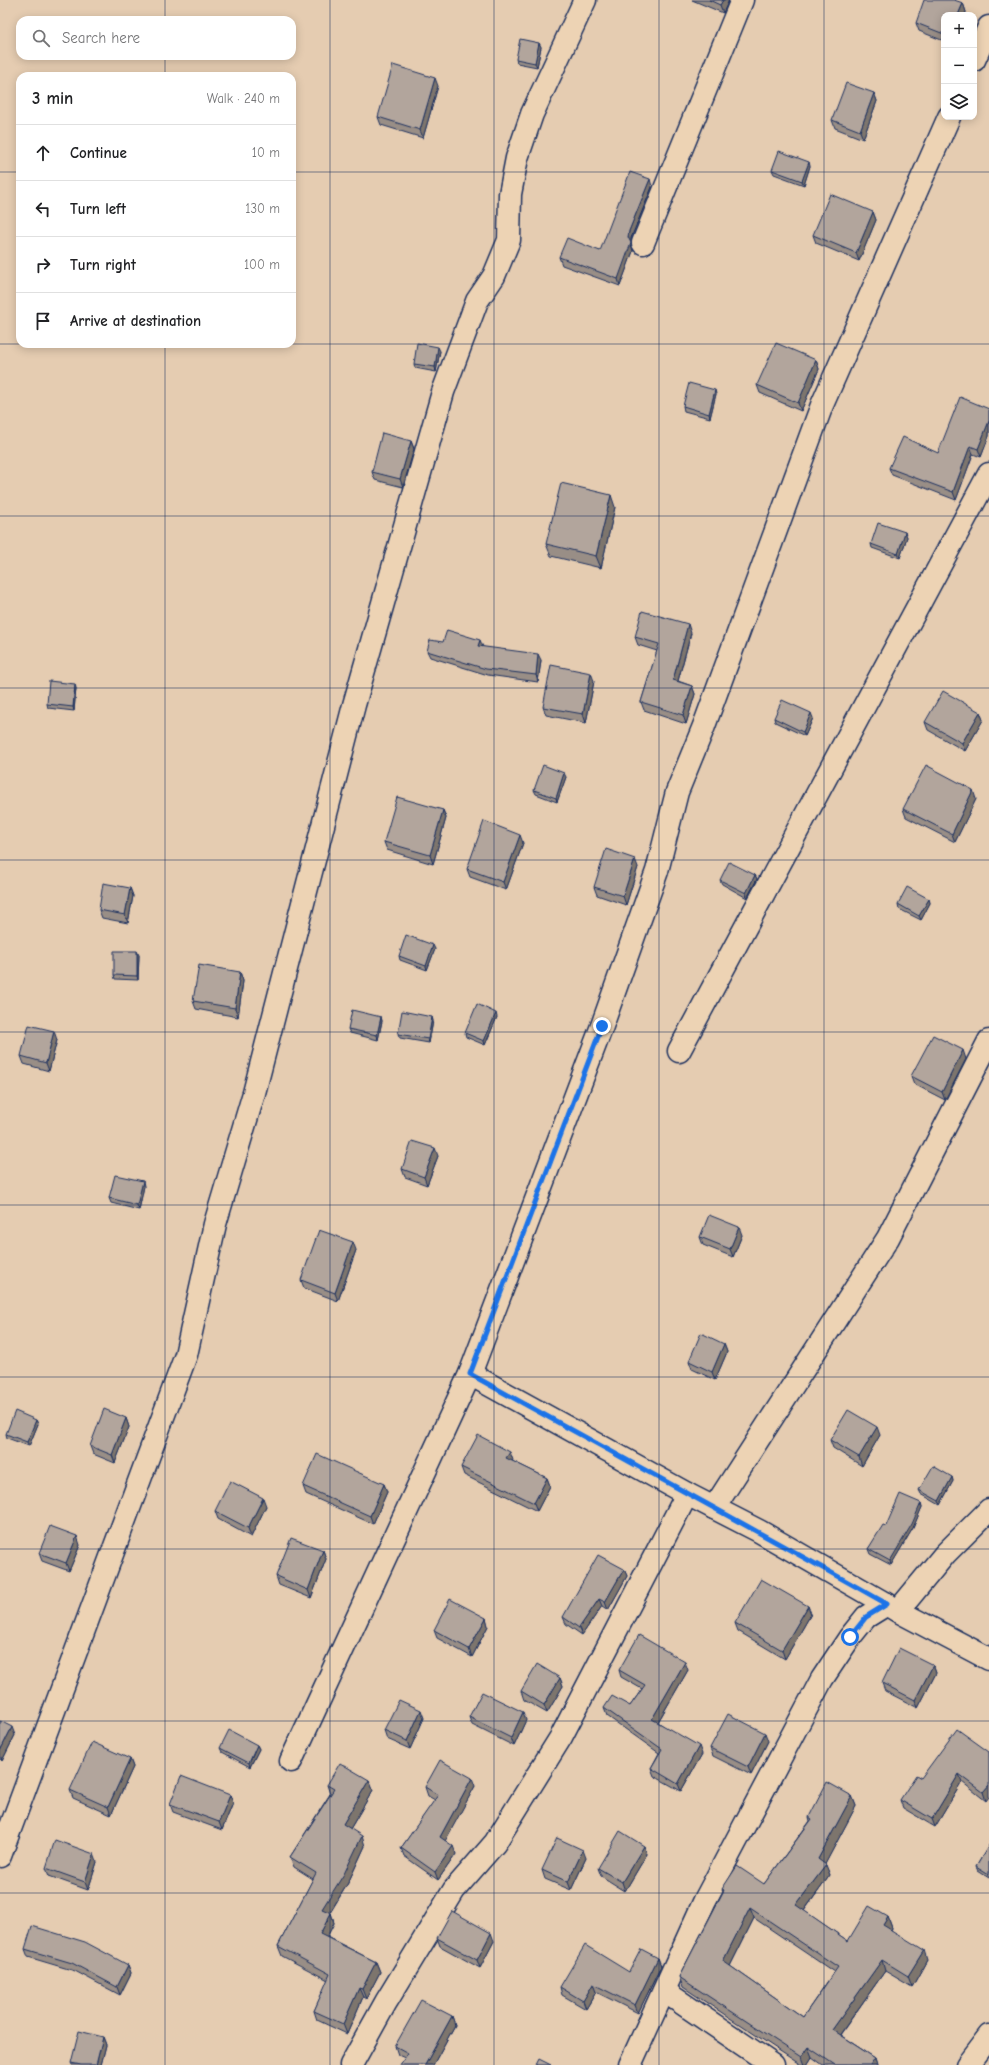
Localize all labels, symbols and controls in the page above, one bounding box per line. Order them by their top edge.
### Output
map controls [941,12,977,120]
button: + [941,12,977,48]
search box [16,16,296,60]
icon: search [30,27,52,49]
text: Search here [62,29,140,47]
button: − [941,48,977,84]
button: layers [941,84,977,120]
text: 3 min [32,89,73,108]
text: Walk · 240 m [207,91,280,106]
icon: ahead [32,142,54,164]
text: Continue [70,144,127,162]
text: 10 m [252,145,280,160]
icon: left [32,198,54,220]
text: Turn left [70,200,126,218]
text: 130 m [245,201,280,216]
icon: right [32,254,54,276]
text: Turn right [70,256,136,274]
text: 100 m [244,257,280,272]
icon: arrive [32,310,54,332]
text: Arrive at destination [70,312,201,330]
route end [593,1017,611,1035]
route start [841,1628,859,1646]

